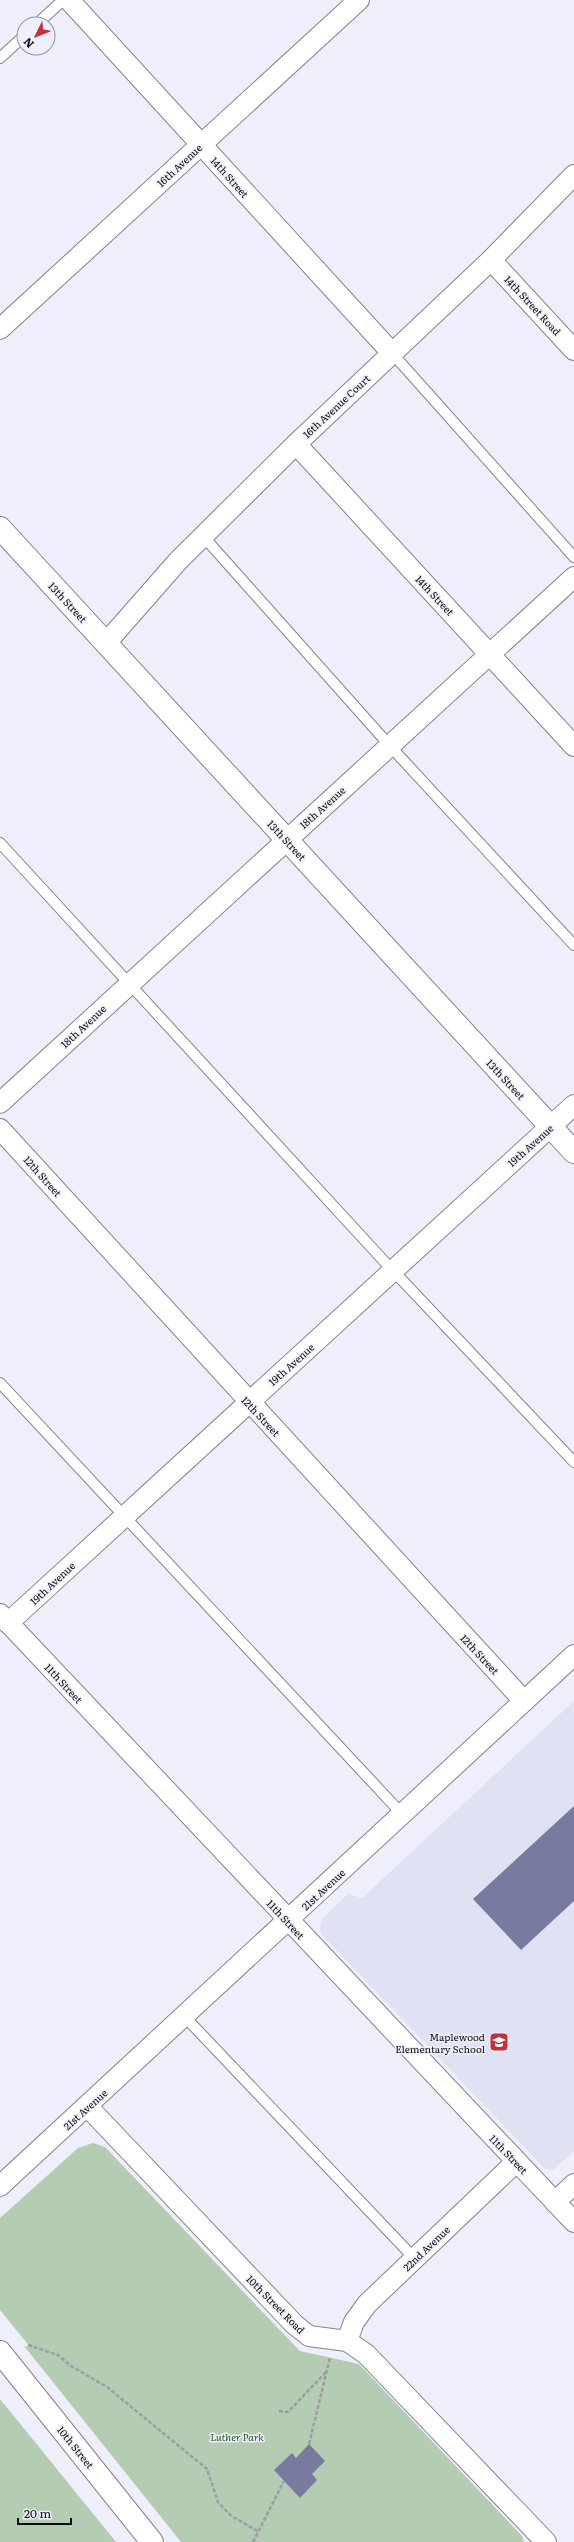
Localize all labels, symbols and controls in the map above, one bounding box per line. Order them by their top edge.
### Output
north arrow [16,16,56,56]
text: N [19,35,37,52]
street label: 16th Avenue [153,140,205,190]
street label: 14th Street [208,153,252,201]
street label: 14th Street Road [501,272,565,338]
street label: 16th Avenue Court [299,371,373,441]
street label: 14th Street [412,571,458,619]
street label: 13th Street [45,578,91,626]
street label: 18th Avenue [296,782,348,832]
street label: 13th Street [264,816,310,864]
street label: 18th Avenue [57,1001,109,1051]
street label: 13th Street [483,1055,529,1103]
street label: 19th Avenue [504,1120,556,1170]
street label: 12th Street [21,1152,65,1200]
street label: 19th Avenue [265,1339,317,1389]
street label: 12th Street [238,1392,284,1440]
street label: 19th Avenue [26,1558,78,1608]
street label: 12th Street [457,1630,503,1678]
street label: 11th Street [42,1660,86,1706]
street label: 21st Avenue [298,1865,348,1913]
street label: 11th Street [264,1896,308,1942]
place label: Maplewood Elementary School [395,2029,486,2056]
school or university icon: Maplewood Elementary School [488,2031,510,2053]
street label: 21st Avenue [60,2085,110,2133]
street label: 11th Street [486,2131,532,2177]
street label: 22nd Avenue [399,2222,453,2274]
street label: 10th Street Road [243,2271,309,2337]
street label: 10th Street [54,2422,98,2472]
park label: Luther Park [210,2429,264,2444]
scale bar [18,2500,71,2526]
text: 20 m [24,2504,51,2522]

